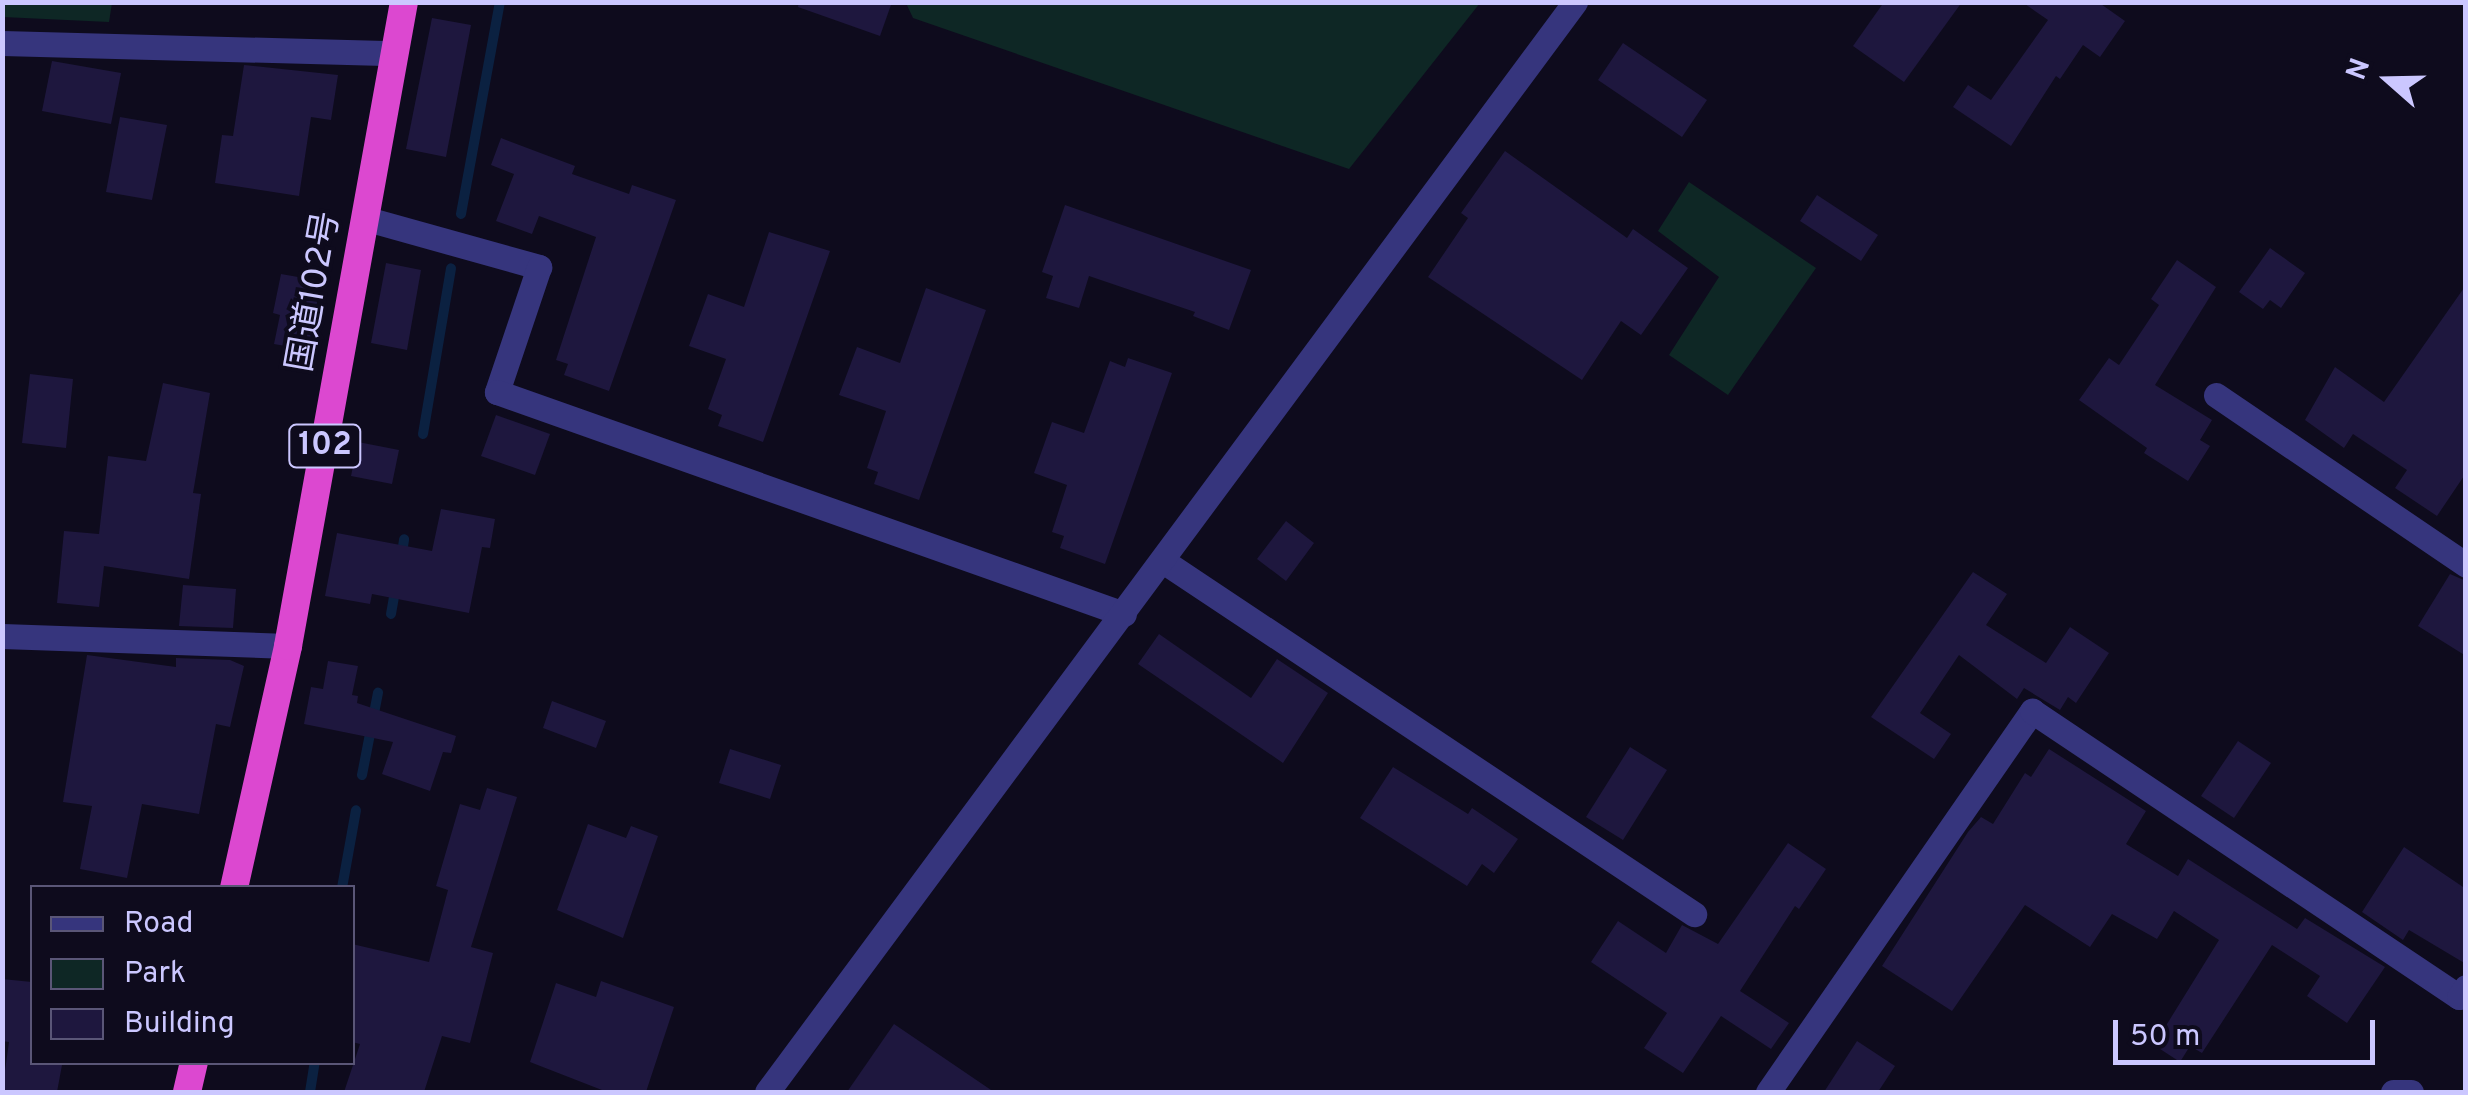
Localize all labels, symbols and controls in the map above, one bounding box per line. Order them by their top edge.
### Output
north arrow [2338,30,2438,130]
text: N [2339,54,2380,85]
street label: 国道102号 [280,209,350,375]
road number: 102 [288,419,362,473]
legend [30,885,355,1065]
text: Road [124,906,193,943]
text: Park [124,956,186,993]
scale bar [2118,1000,2380,1062]
text: Building [124,1006,235,1043]
text: 50 m [2130,1019,2200,1056]

